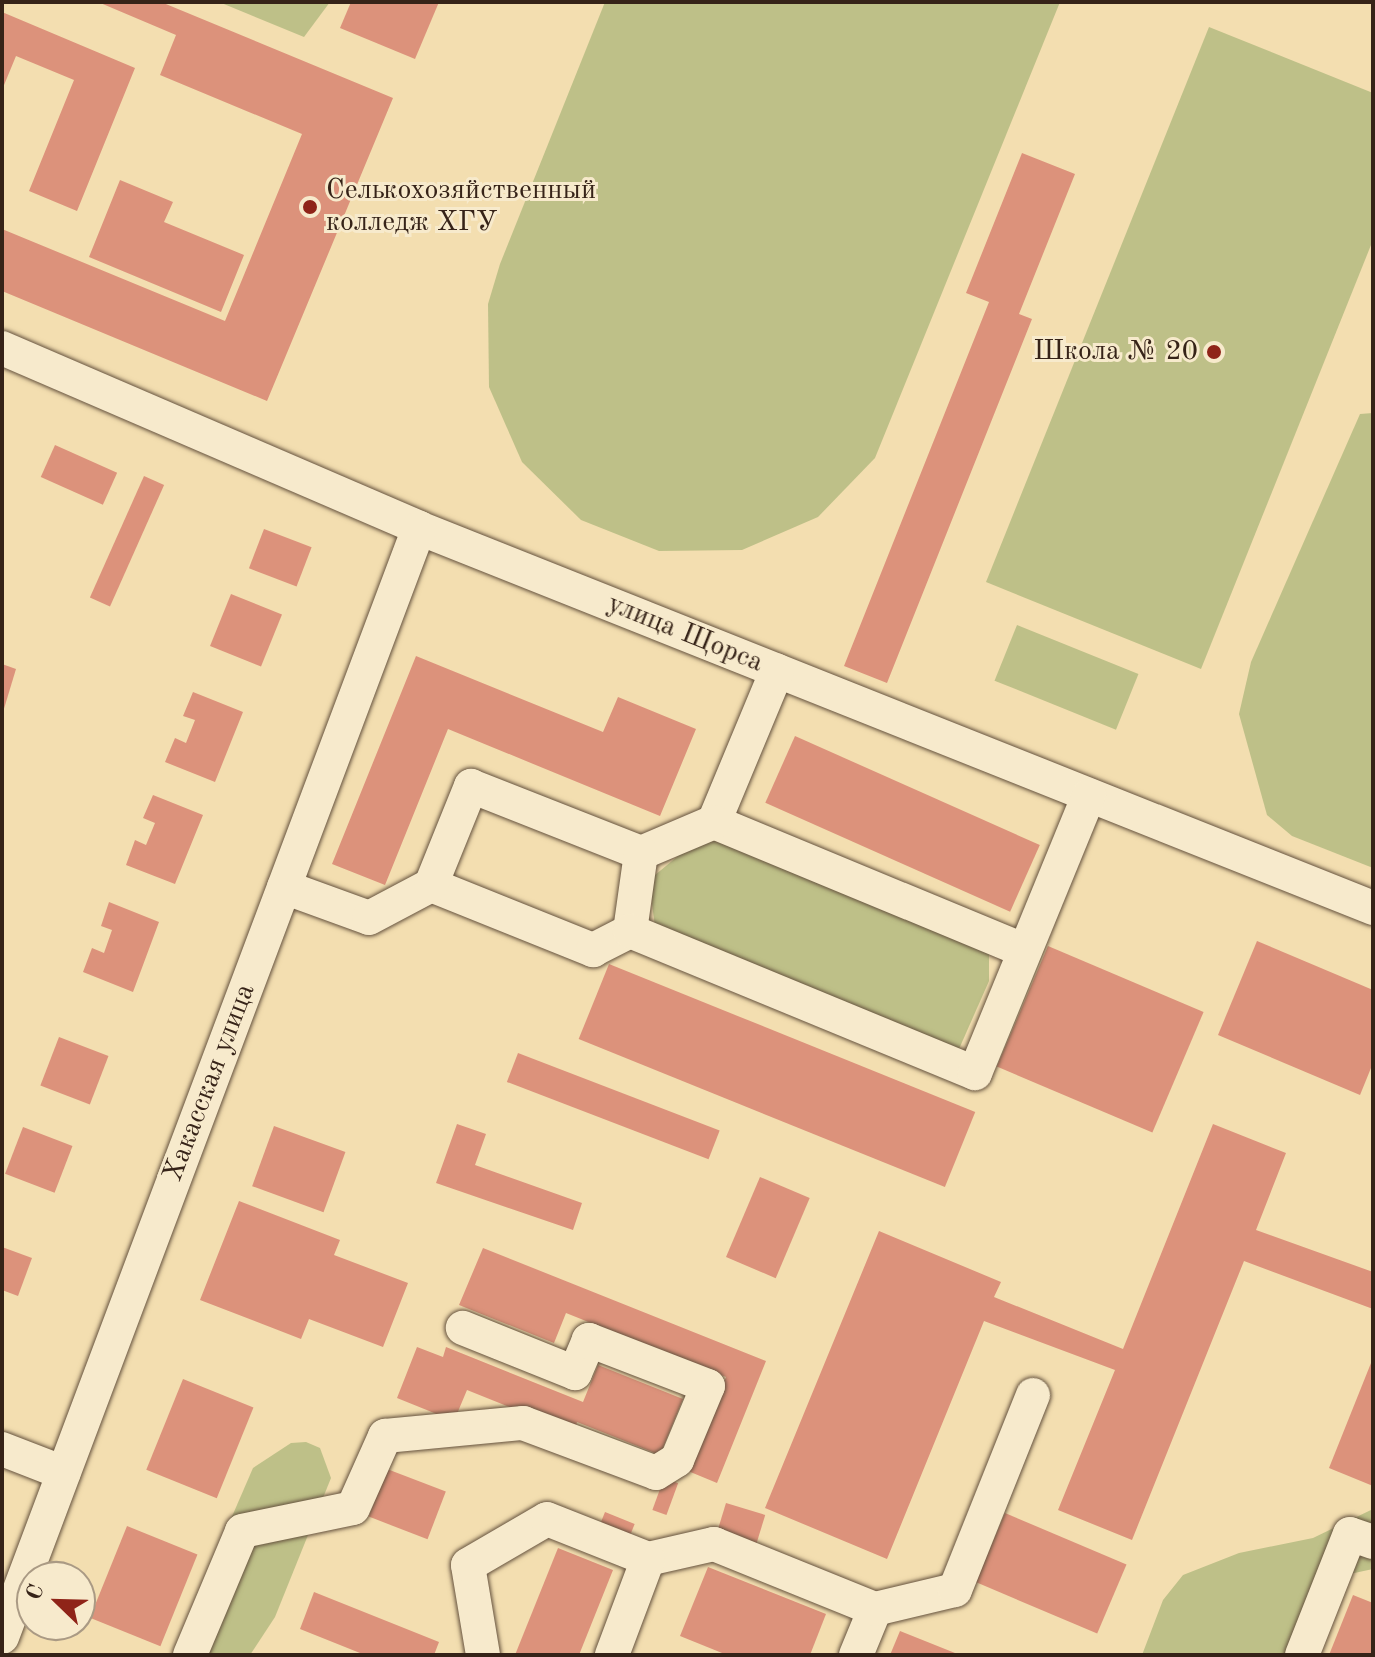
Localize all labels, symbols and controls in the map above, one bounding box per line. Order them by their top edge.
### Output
place label: Селькохозяйственный колледж ХГУ [326,174,596,240]
marker: Селькохозяйственный колледж ХГУ [301,198,319,216]
place label: Школа № 20 [1033,335,1198,369]
marker: Школа № 20 [1205,343,1223,361]
street label: улица Щорса [602,588,768,680]
street label: Хакасская улица [157,979,263,1187]
north arrow [16,1561,96,1641]
text: С [23,1581,49,1603]

